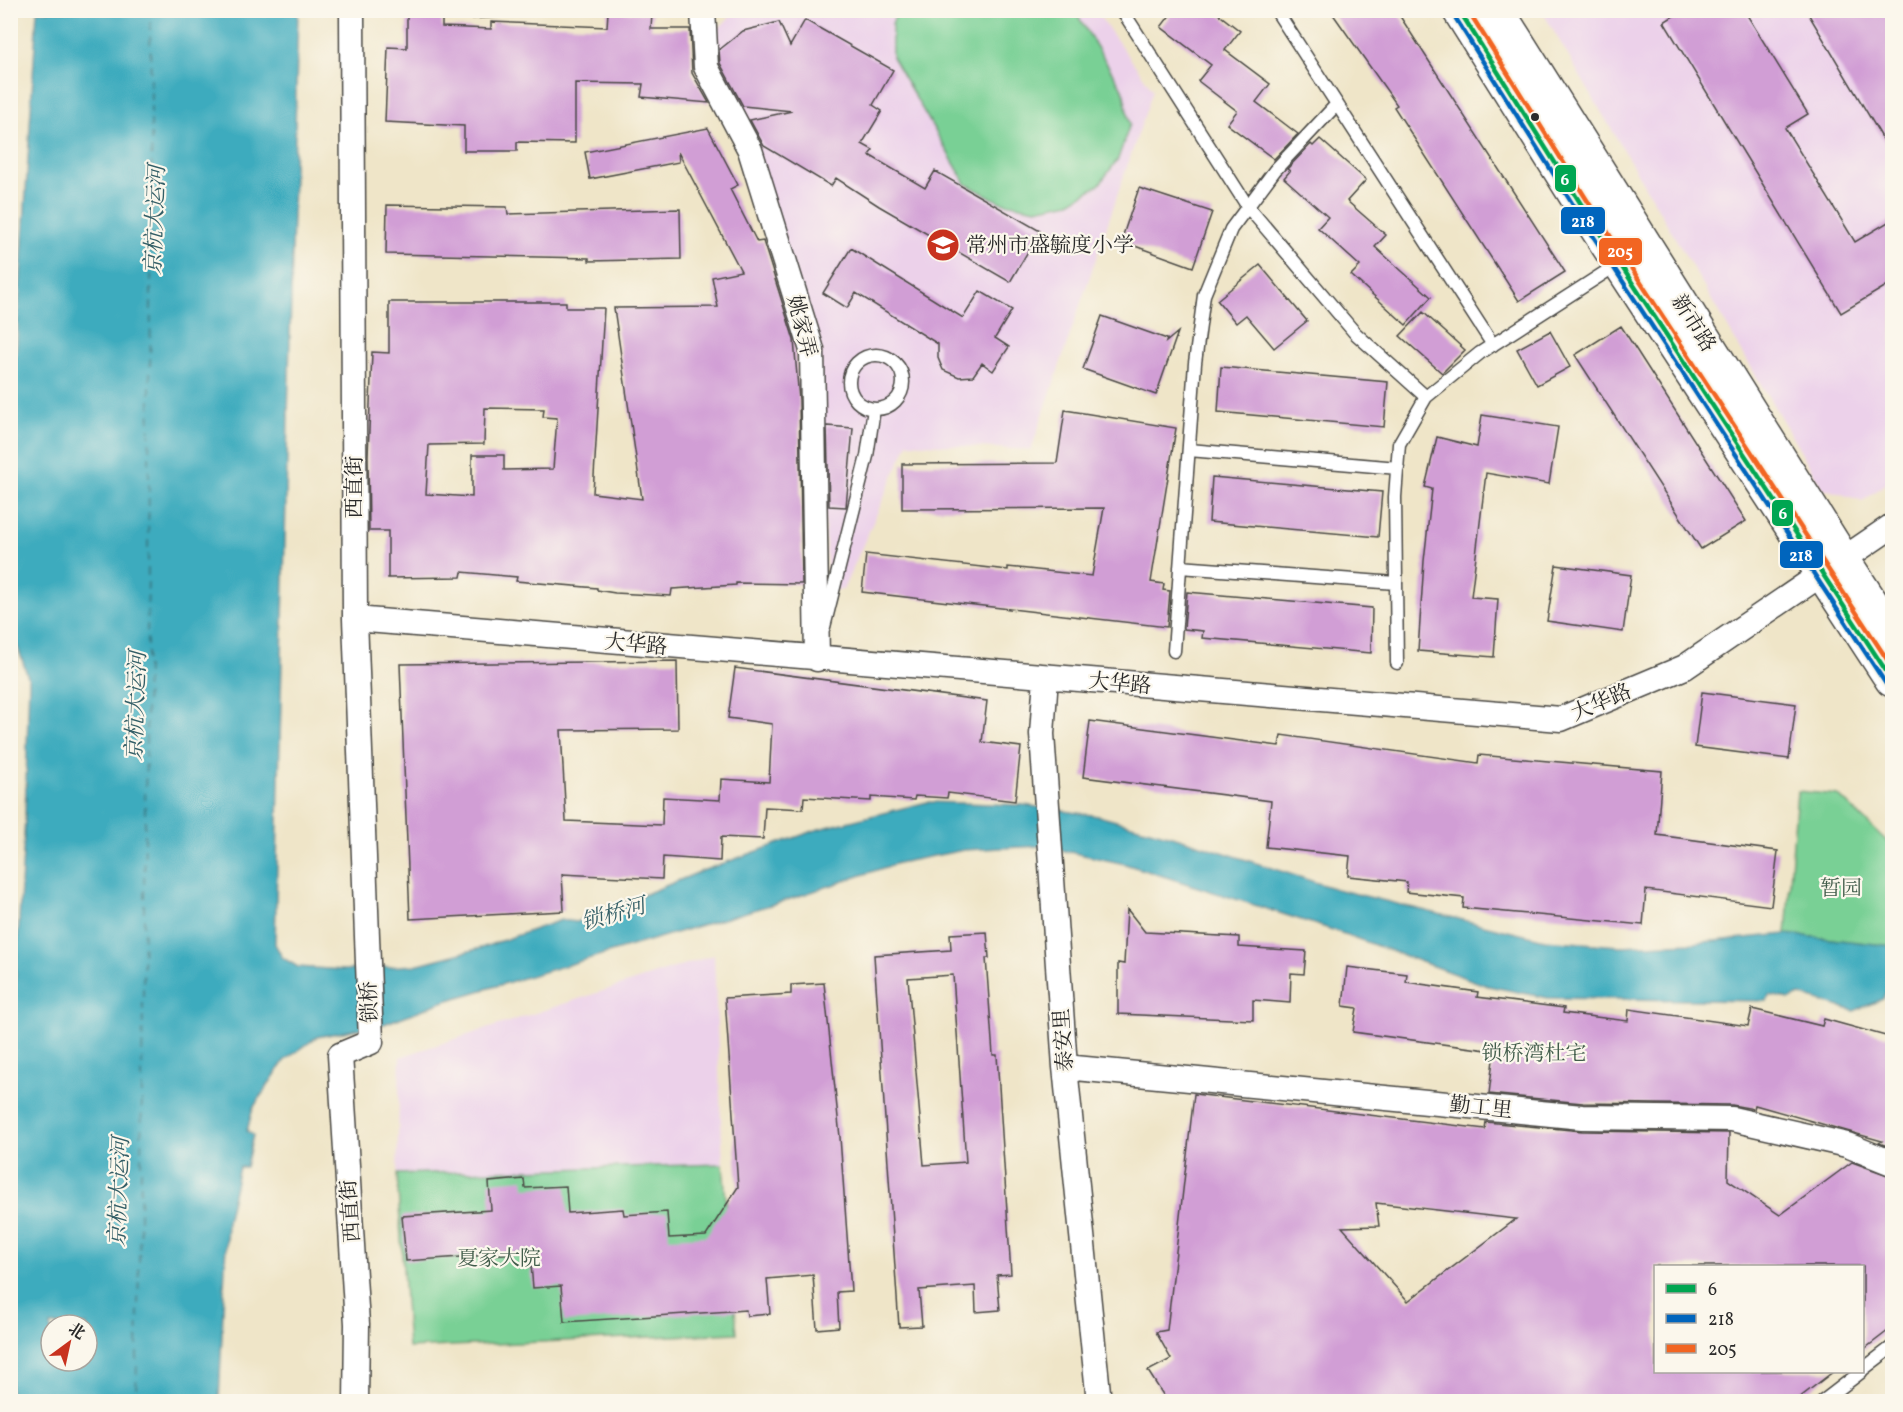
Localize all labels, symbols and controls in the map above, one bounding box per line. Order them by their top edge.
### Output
unlabelled marker [1529,111,1541,123]
water label: 京杭大运河 [139,161,174,276]
line badge: 6 [1554,164,1577,193]
text: 6 [1561,170,1570,192]
line badge: 218 [1560,206,1606,235]
text: 218 [1571,212,1595,234]
school or university icon: 常州市盛毓度小学 [925,227,961,263]
place label: 常州市盛毓度小学 [966,232,1134,261]
line badge: 205 [1598,237,1643,266]
text: 205 [1607,242,1633,264]
street label: 新市路 [1664,289,1722,358]
street label: 姚家弄 [779,292,822,360]
street label: 西直街 [341,456,370,519]
line badge: 6 [1771,499,1794,527]
text: 6 [1779,504,1788,526]
line badge: 218 [1779,540,1824,569]
text: 218 [1789,546,1813,568]
street label: 大华路 [603,628,669,663]
water label: 京杭大运河 [120,647,155,762]
street label: 大华路 [1087,667,1153,702]
street label: 大华路 [1567,678,1636,729]
park label: 暂园 [1820,875,1862,904]
water label: 锁桥河 [578,890,654,939]
street label: 锁桥 [355,980,386,1024]
street label: 泰安里 [1048,1007,1081,1072]
park label: 锁桥湾杜宅 [1482,1040,1587,1069]
street label: 勤工里 [1448,1091,1514,1126]
water label: 京杭大运河 [103,1133,138,1248]
street label: 西直街 [335,1178,368,1243]
park label: 夏家大院 [457,1245,541,1274]
legend [1654,1265,1864,1373]
text: 6 [1708,1278,1717,1303]
text: 218 [1708,1308,1734,1333]
north arrow [39,1313,99,1373]
text: 北 [63,1319,89,1346]
text: 205 [1708,1338,1737,1363]

